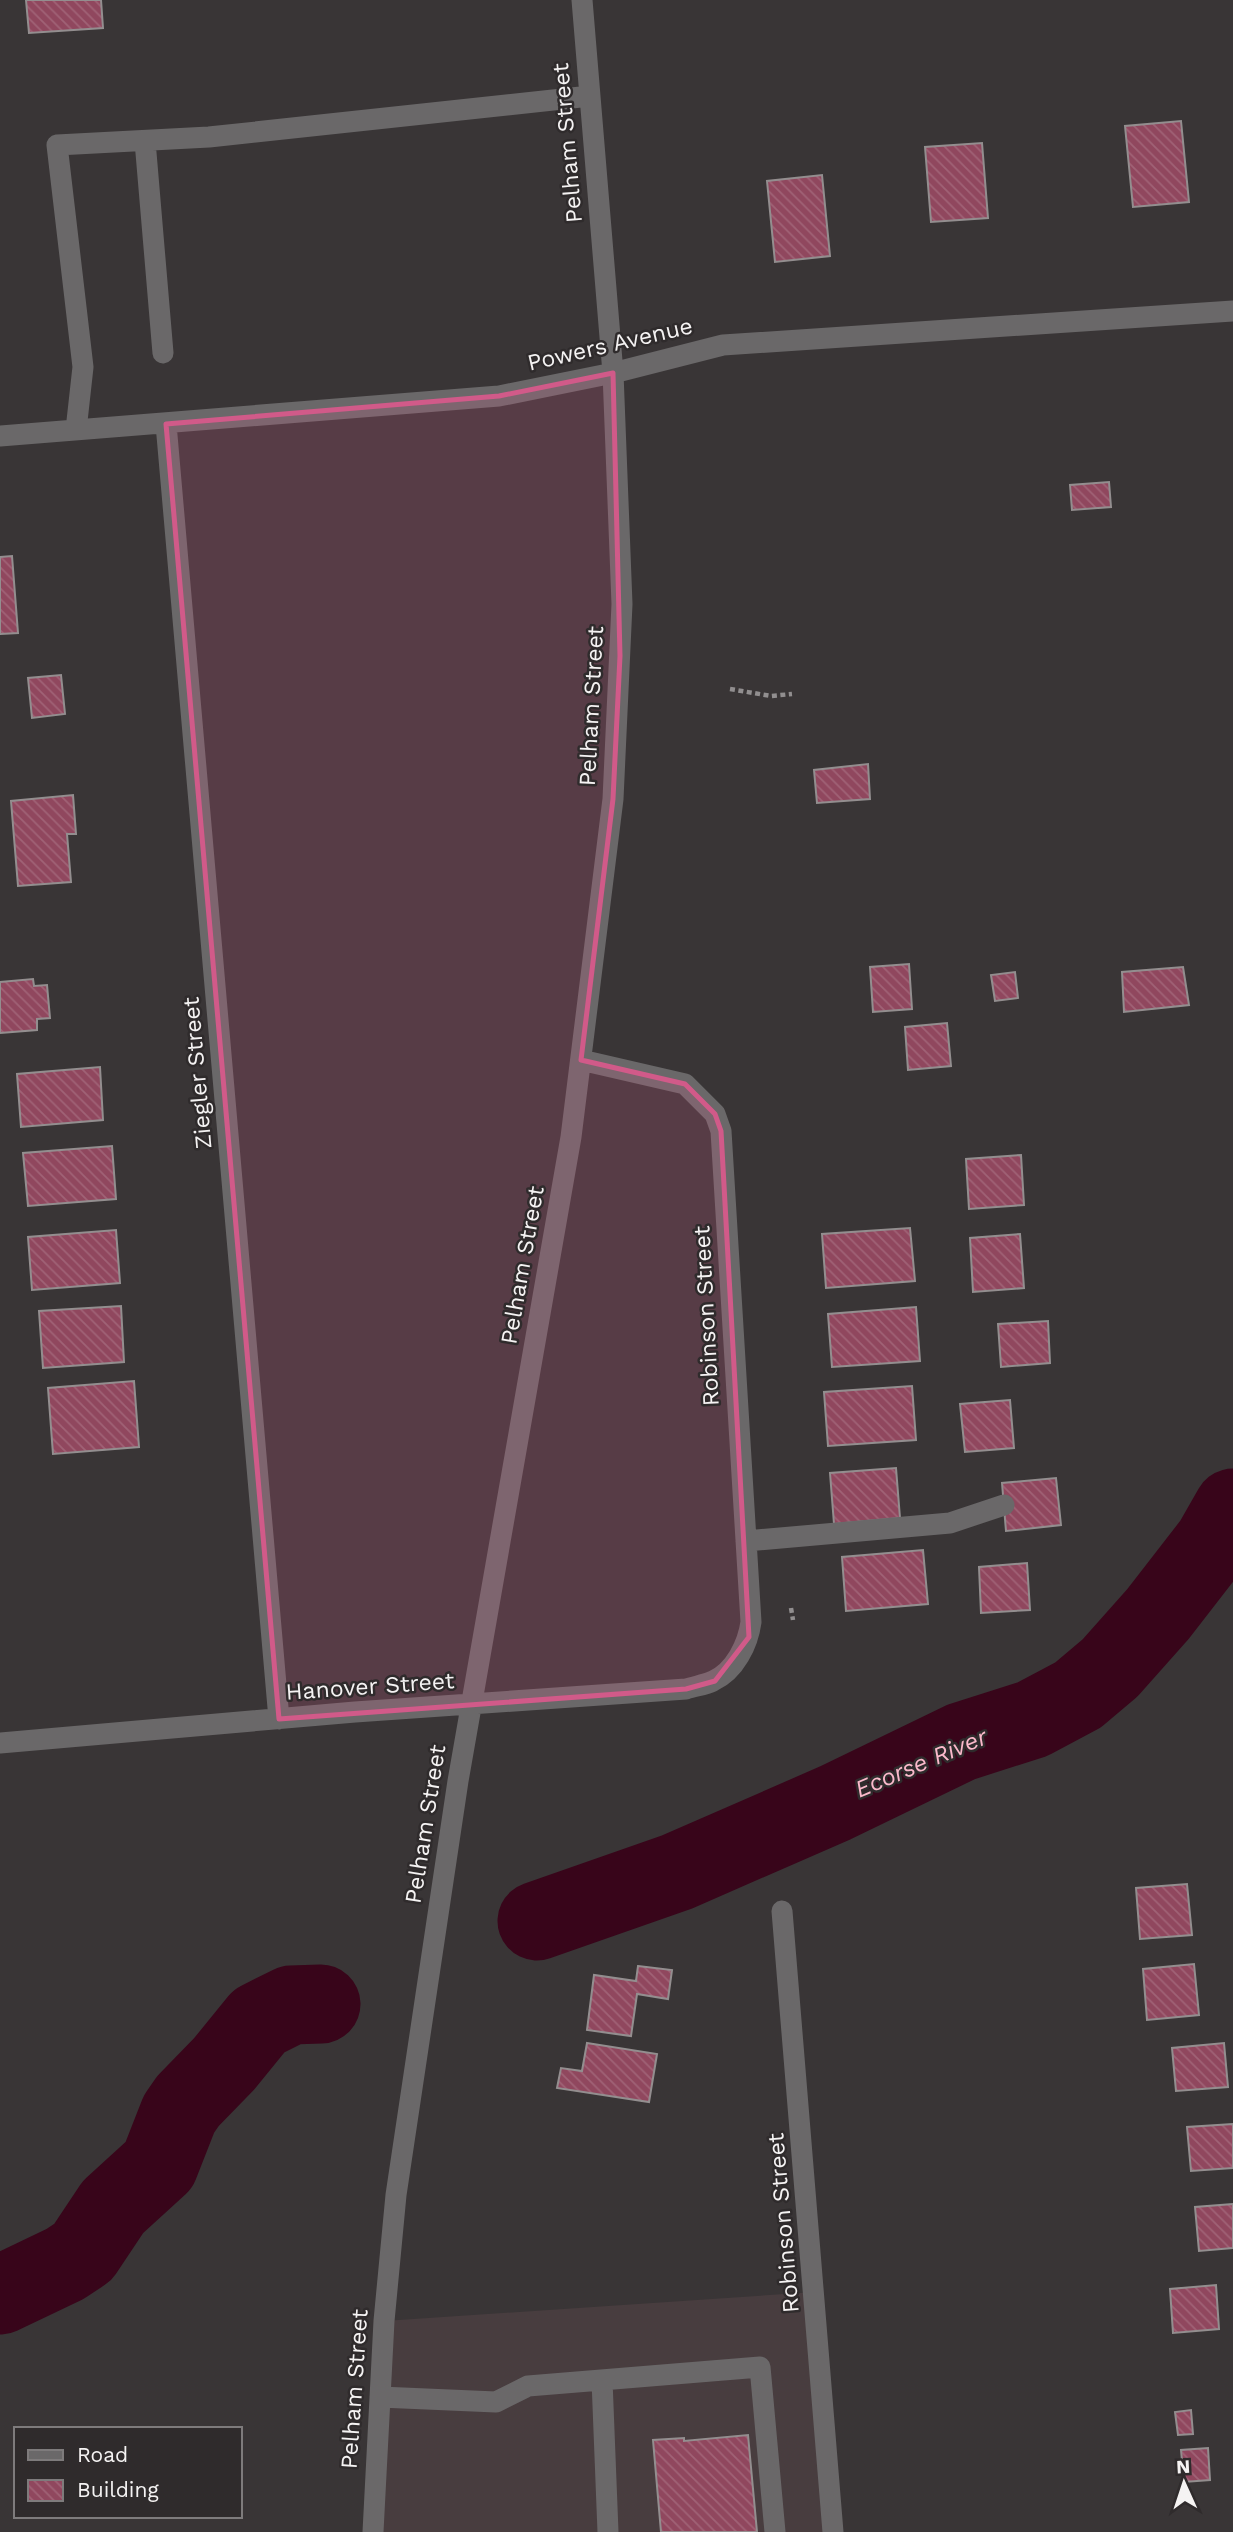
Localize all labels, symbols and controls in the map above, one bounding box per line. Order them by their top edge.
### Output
street label: Pelham Street [547,62,588,224]
street label: Powers Avenue [525,312,695,377]
street label: Pelham Street [574,625,609,787]
street label: Ziegler Street [177,996,218,1150]
street label: Pelham Street [495,1183,550,1346]
street label: Robinson Street [688,1225,725,1407]
street label: Hanover Street [285,1667,456,1706]
water label: Ecorse River [851,1722,993,1803]
street label: Pelham Street [400,1742,451,1905]
street label: Robinson Street [762,2131,805,2314]
street label: Pelham Street [335,2308,374,2470]
legend [14,2427,242,2518]
text: Road [77,2442,128,2467]
north arrow [1149,2448,1219,2518]
text: N [1175,2455,1191,2478]
text: Building [77,2477,159,2502]

